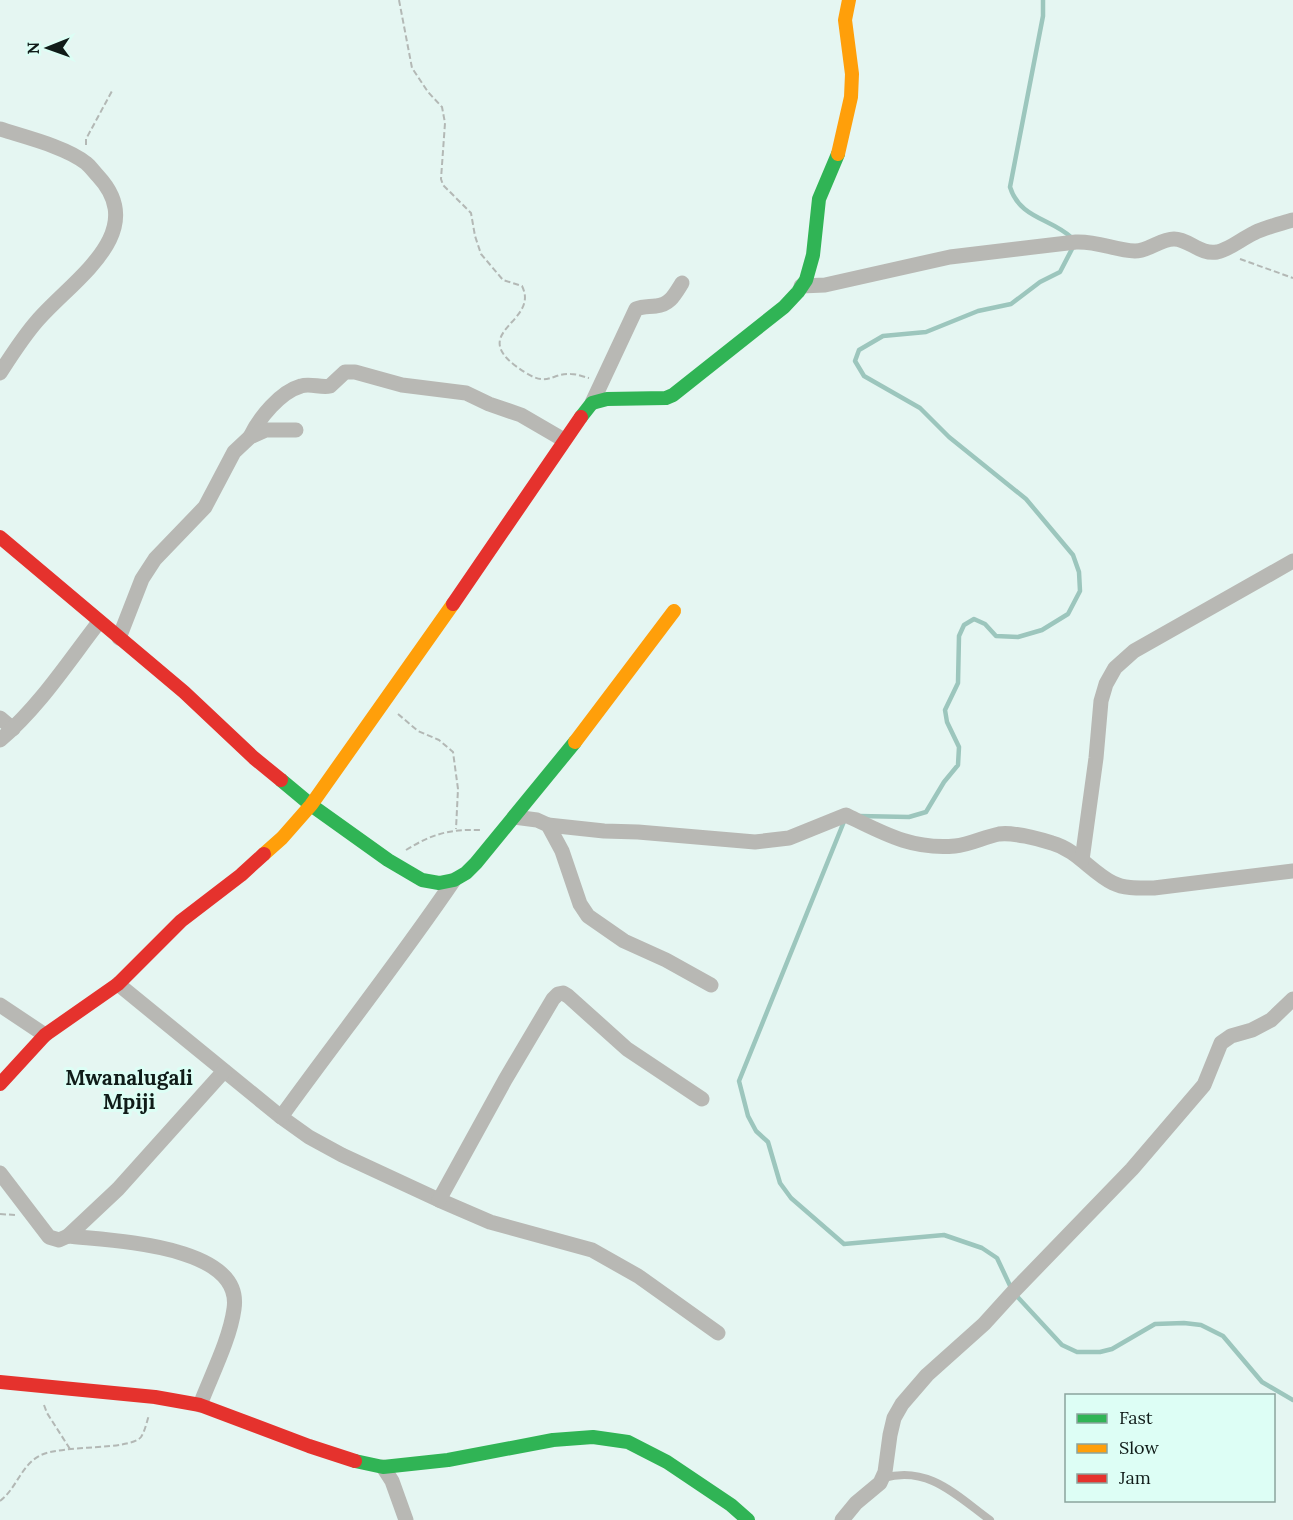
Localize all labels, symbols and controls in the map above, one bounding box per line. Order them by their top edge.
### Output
north arrow [18,18,78,78]
text: N [23,42,43,55]
district label: Mwanalugali Mpiji [65,1064,193,1115]
legend [1065,1394,1275,1502]
text: Fast [1119,1406,1153,1429]
text: Slow [1119,1436,1159,1459]
text: Jam [1118,1466,1151,1489]

